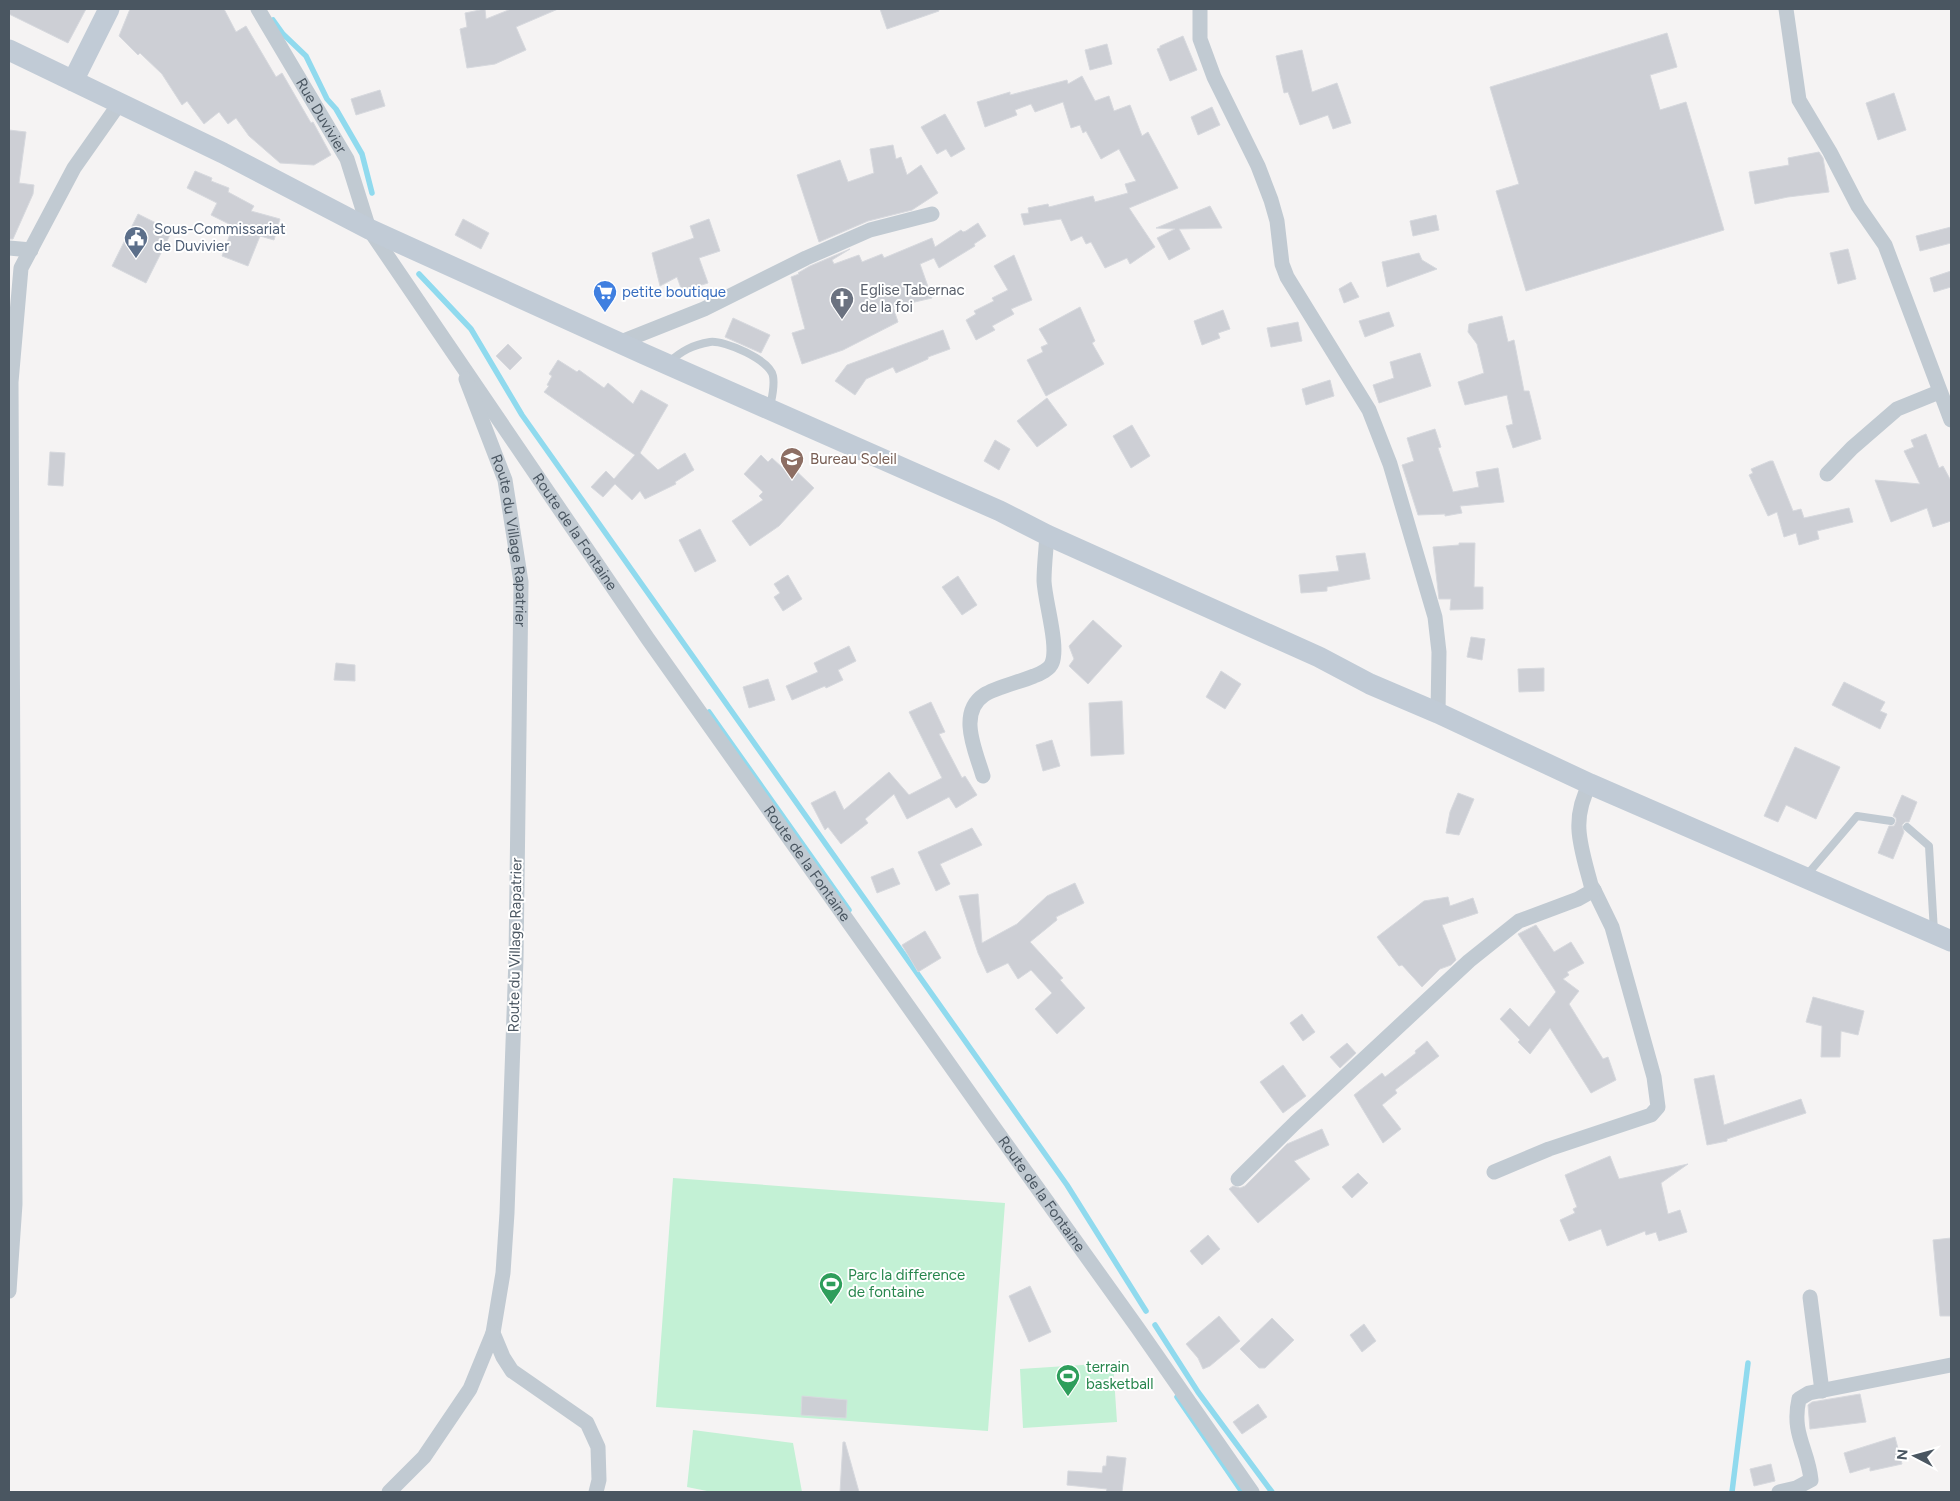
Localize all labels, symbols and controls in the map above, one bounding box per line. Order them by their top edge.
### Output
street label: Rue Duvivier [292,75,351,156]
place label: Sous-Commissariat de Duvivier [154,220,286,255]
public building icon: Sous-Commissariat de Duvivier [123,225,149,259]
supermarket icon: petite boutique [592,279,618,313]
place label: Eglise Tabernac de la foi [860,281,965,316]
place label: petite boutique [622,283,726,301]
church icon: Eglise Tabernac de la foi [829,286,855,320]
school or university icon: Bureau Soleil [779,446,805,480]
place label: Bureau Soleil [810,450,897,468]
street label: Route du Village Rapatrier [487,452,530,627]
street label: Route de la Fontaine [529,470,621,594]
street label: Route de la Fontaine [760,802,854,925]
street label: Route du Village Rapatrier [504,857,526,1033]
street label: Route de la Fontaine [994,1133,1089,1255]
place label: Parc la difference de fontaine [848,1266,965,1301]
sports icon: Parc la difference de fontaine [818,1271,844,1305]
place label: terrain basketball [1086,1358,1153,1393]
sports icon: terrain basketball [1055,1363,1081,1397]
north arrow [1890,1431,1940,1481]
text: N [1894,1448,1912,1461]

